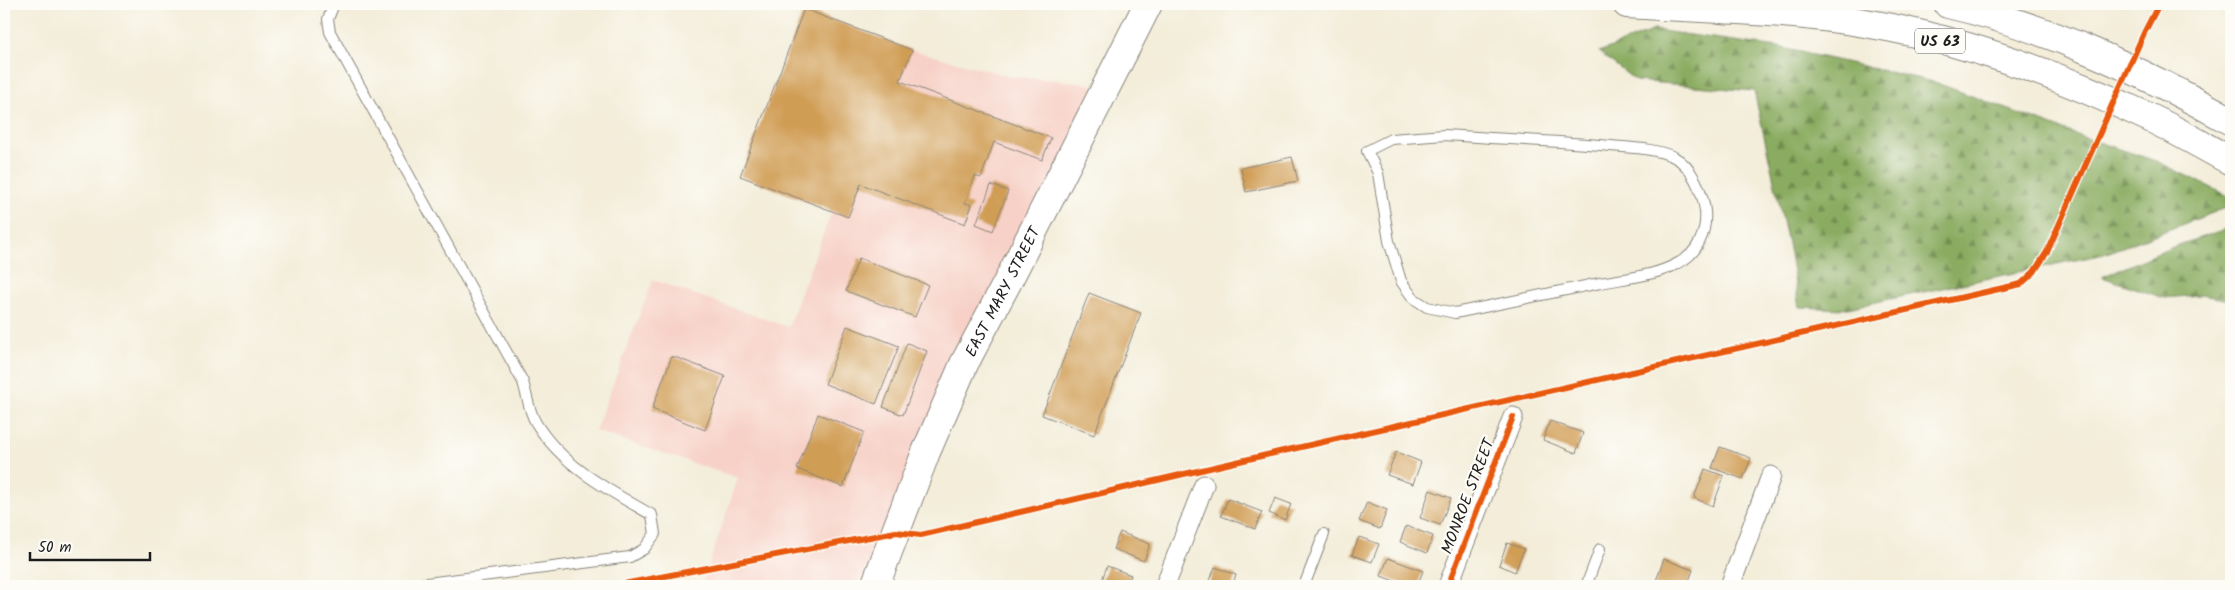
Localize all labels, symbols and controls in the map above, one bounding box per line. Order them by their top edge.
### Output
road number: US 63 [1915,28,1965,54]
street label: EAST MARY STREET [959,222,1048,362]
street label: MONROE STREET [1435,434,1502,558]
scale bar [30,530,150,562]
text: 50 m [38,536,72,560]

